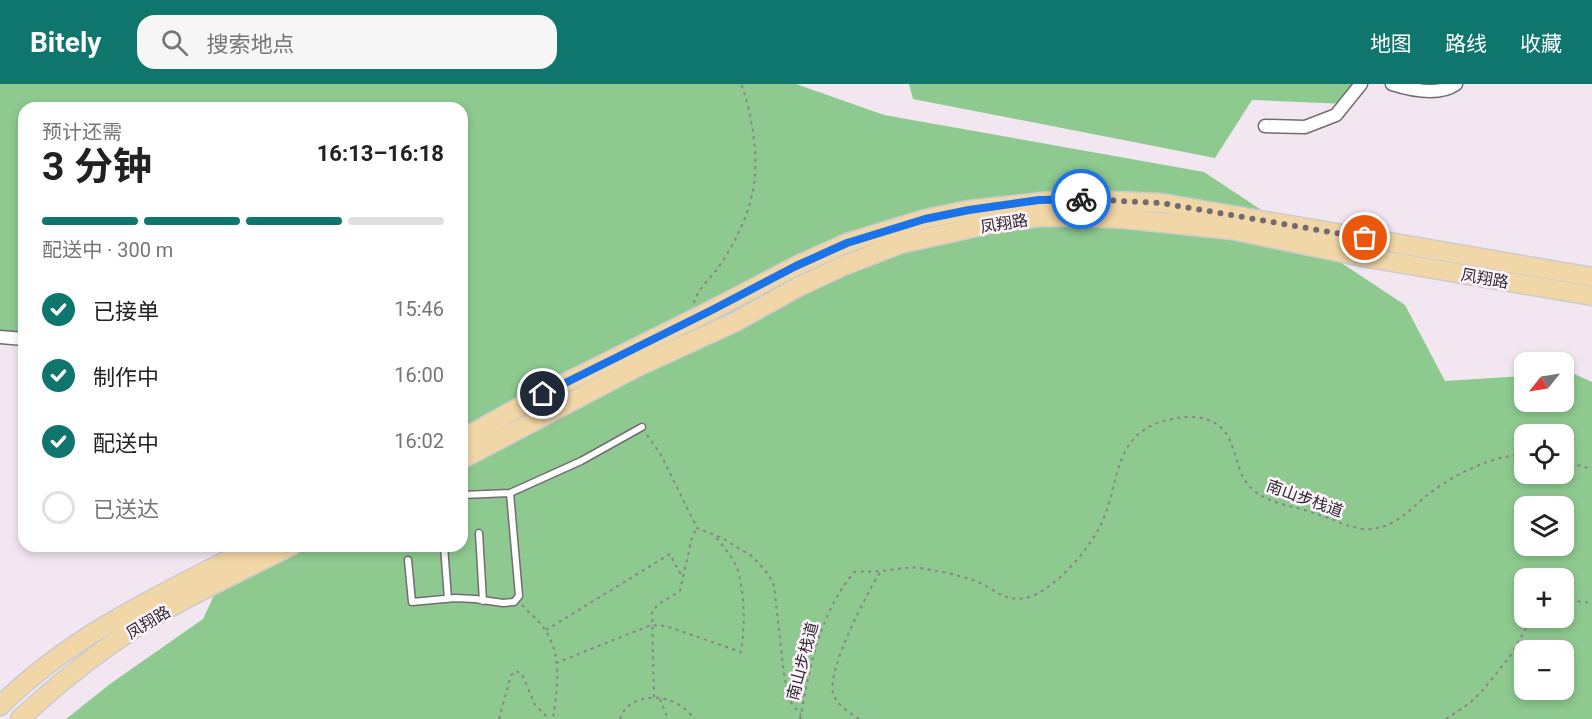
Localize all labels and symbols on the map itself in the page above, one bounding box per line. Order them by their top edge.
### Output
courier [1051,169,1111,229]
street label: 凤翔路 [979,210,1029,237]
pin [1339,212,1390,263]
street label: 凤翔路 [1460,265,1510,292]
north arrow [1514,352,1574,412]
pin [517,368,568,419]
street label: 南山步栈道 [1264,476,1346,521]
street label: 凤翔路 [123,602,174,643]
street label: 南山步栈道 [783,620,822,702]

